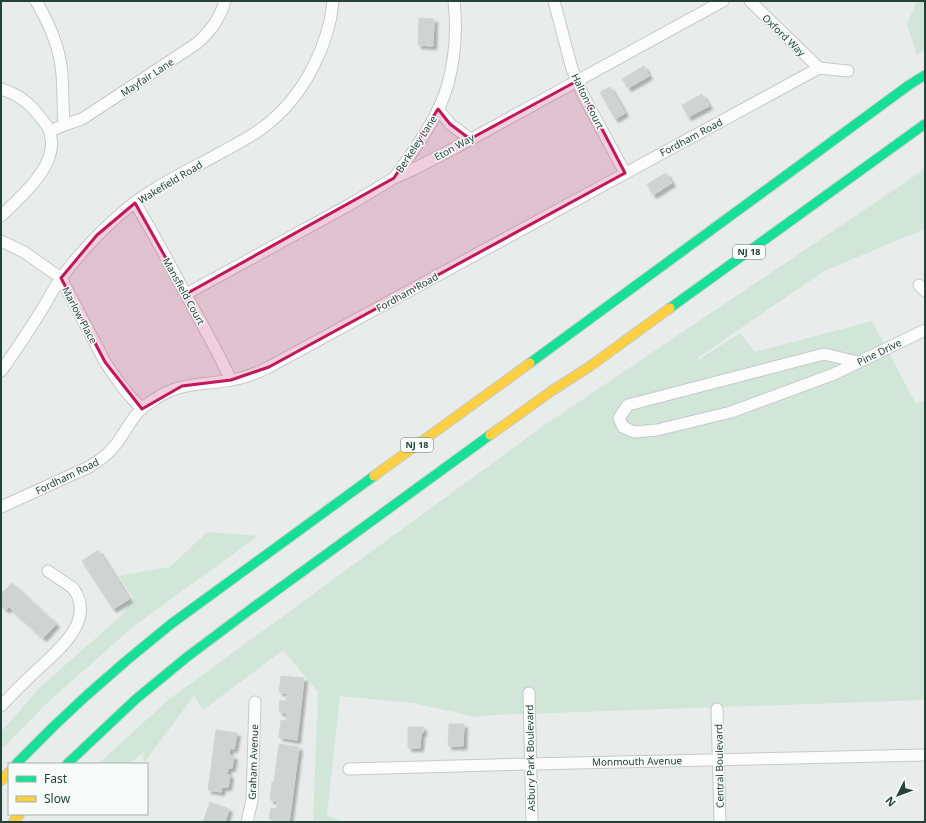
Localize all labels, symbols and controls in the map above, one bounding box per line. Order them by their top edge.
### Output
street label: Oxford Way [759,11,809,60]
street label: Mayfair Lane [118,54,177,99]
street label: Halton Court [568,71,608,132]
street label: Berkeley Lane [392,112,440,175]
street label: Fordham Road [657,115,725,159]
street label: Eton Way [431,130,477,164]
street label: Wakefield Road [135,157,205,207]
road number: NJ 18 [733,245,765,259]
street label: Mansfield Court [160,255,208,327]
street label: Fordham Road [373,269,441,315]
street label: Marlow Place [59,284,101,346]
street label: Pine Drive [854,335,904,369]
road number: NJ 18 [401,438,433,452]
street label: Fordham Road [33,455,101,497]
street label: Asbury Park Boulevard [522,705,538,811]
street label: Graham Avenue [245,724,261,800]
street label: Central Boulevard [711,724,727,808]
street label: Monmouth Avenue [592,753,683,769]
legend [8,763,148,815]
text: Fast [44,770,68,787]
north arrow [878,775,918,815]
text: Slow [44,790,71,807]
text: N [882,794,899,810]

